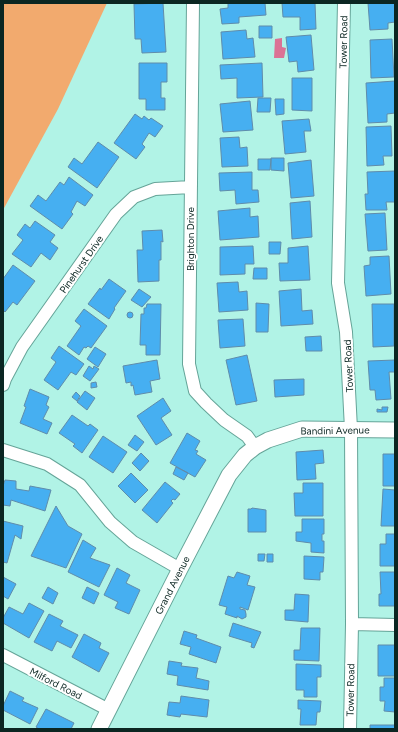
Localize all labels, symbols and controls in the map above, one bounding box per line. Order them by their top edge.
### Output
street label: Tower Road [337,15,350,68]
street label: Brighton Drive [184,206,197,271]
street label: Pinehurst Drive [57,232,106,296]
street label: Tower Road [341,339,356,393]
street label: Bandini Avenue [300,423,370,438]
street label: Grand Avenue [152,553,193,617]
street label: Tower Road [344,663,357,716]
street label: Milford Road [27,665,84,702]

